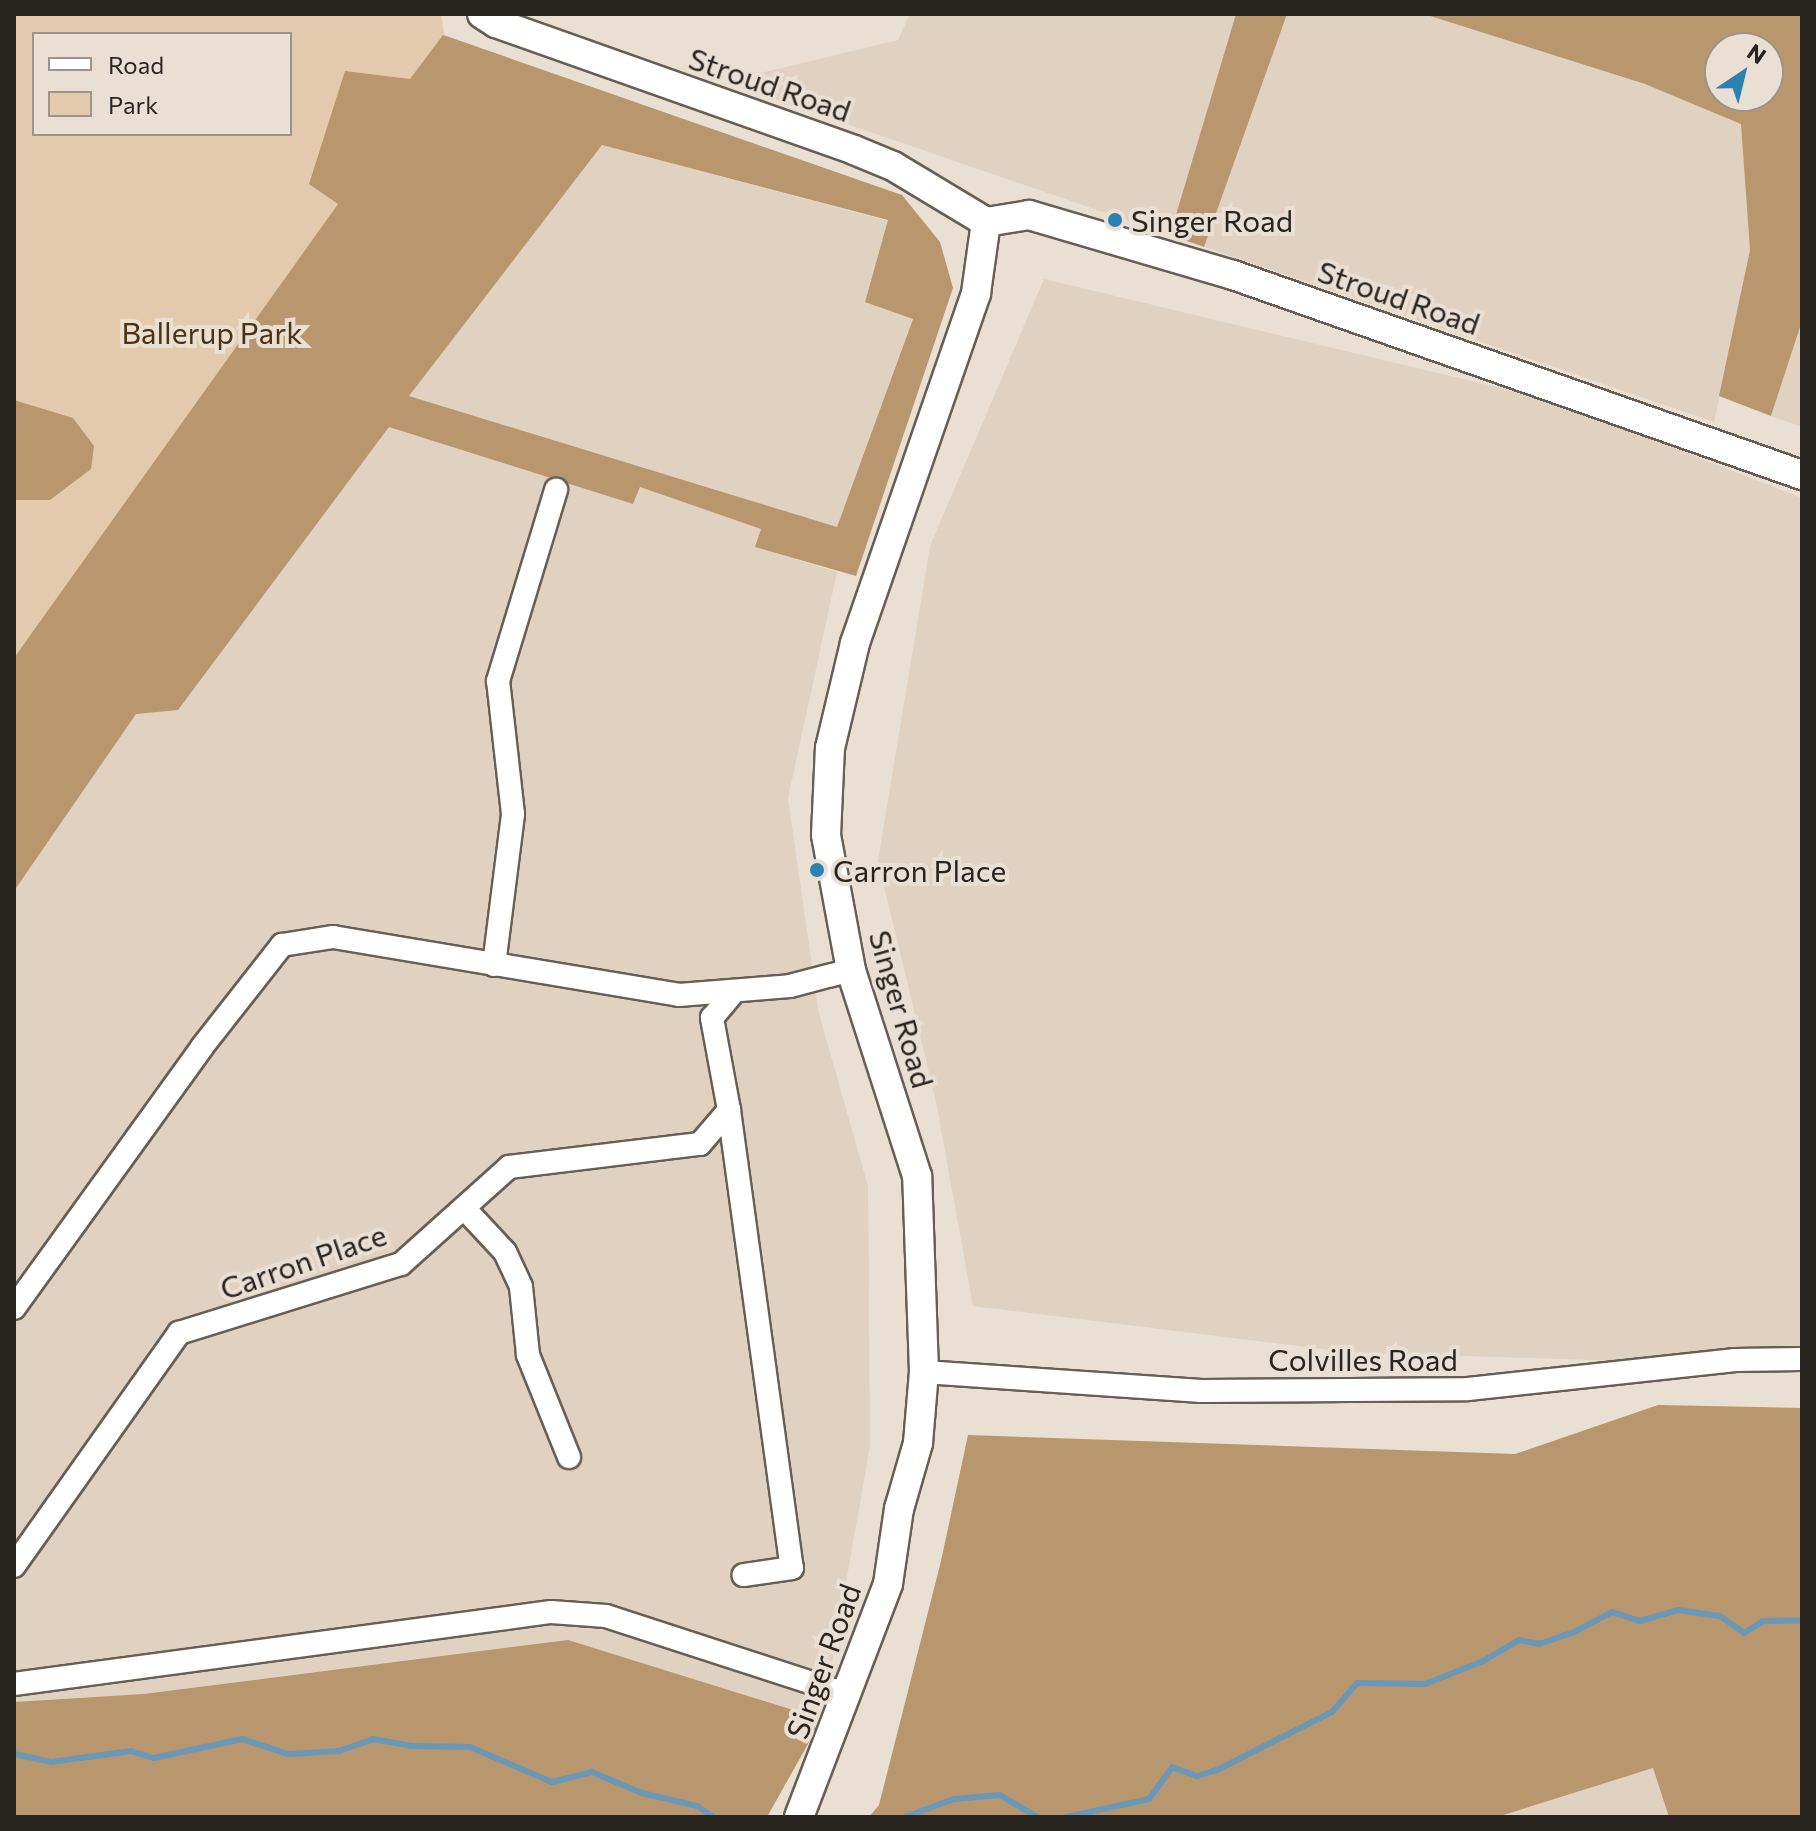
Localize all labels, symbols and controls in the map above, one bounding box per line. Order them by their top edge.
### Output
legend [32,32,292,136]
north arrow [1704,32,1784,112]
text: N [1742,38,1771,69]
street label: Stroud Road [684,39,856,129]
text: Road [108,50,164,79]
text: Park [108,90,158,119]
place label: Singer Road [1131,202,1293,238]
marker: Singer Road [1106,211,1124,229]
street label: Stroud Road [1313,252,1485,342]
park label: Ballerup Park [121,314,303,350]
place label: Carron Place [833,852,1006,888]
marker: Carron Place [808,861,826,879]
street label: Singer Road [862,926,942,1092]
street label: Carron Place [215,1216,391,1306]
street label: Colvilles Road [1268,1341,1458,1377]
street label: Singer Road [778,1579,868,1743]

